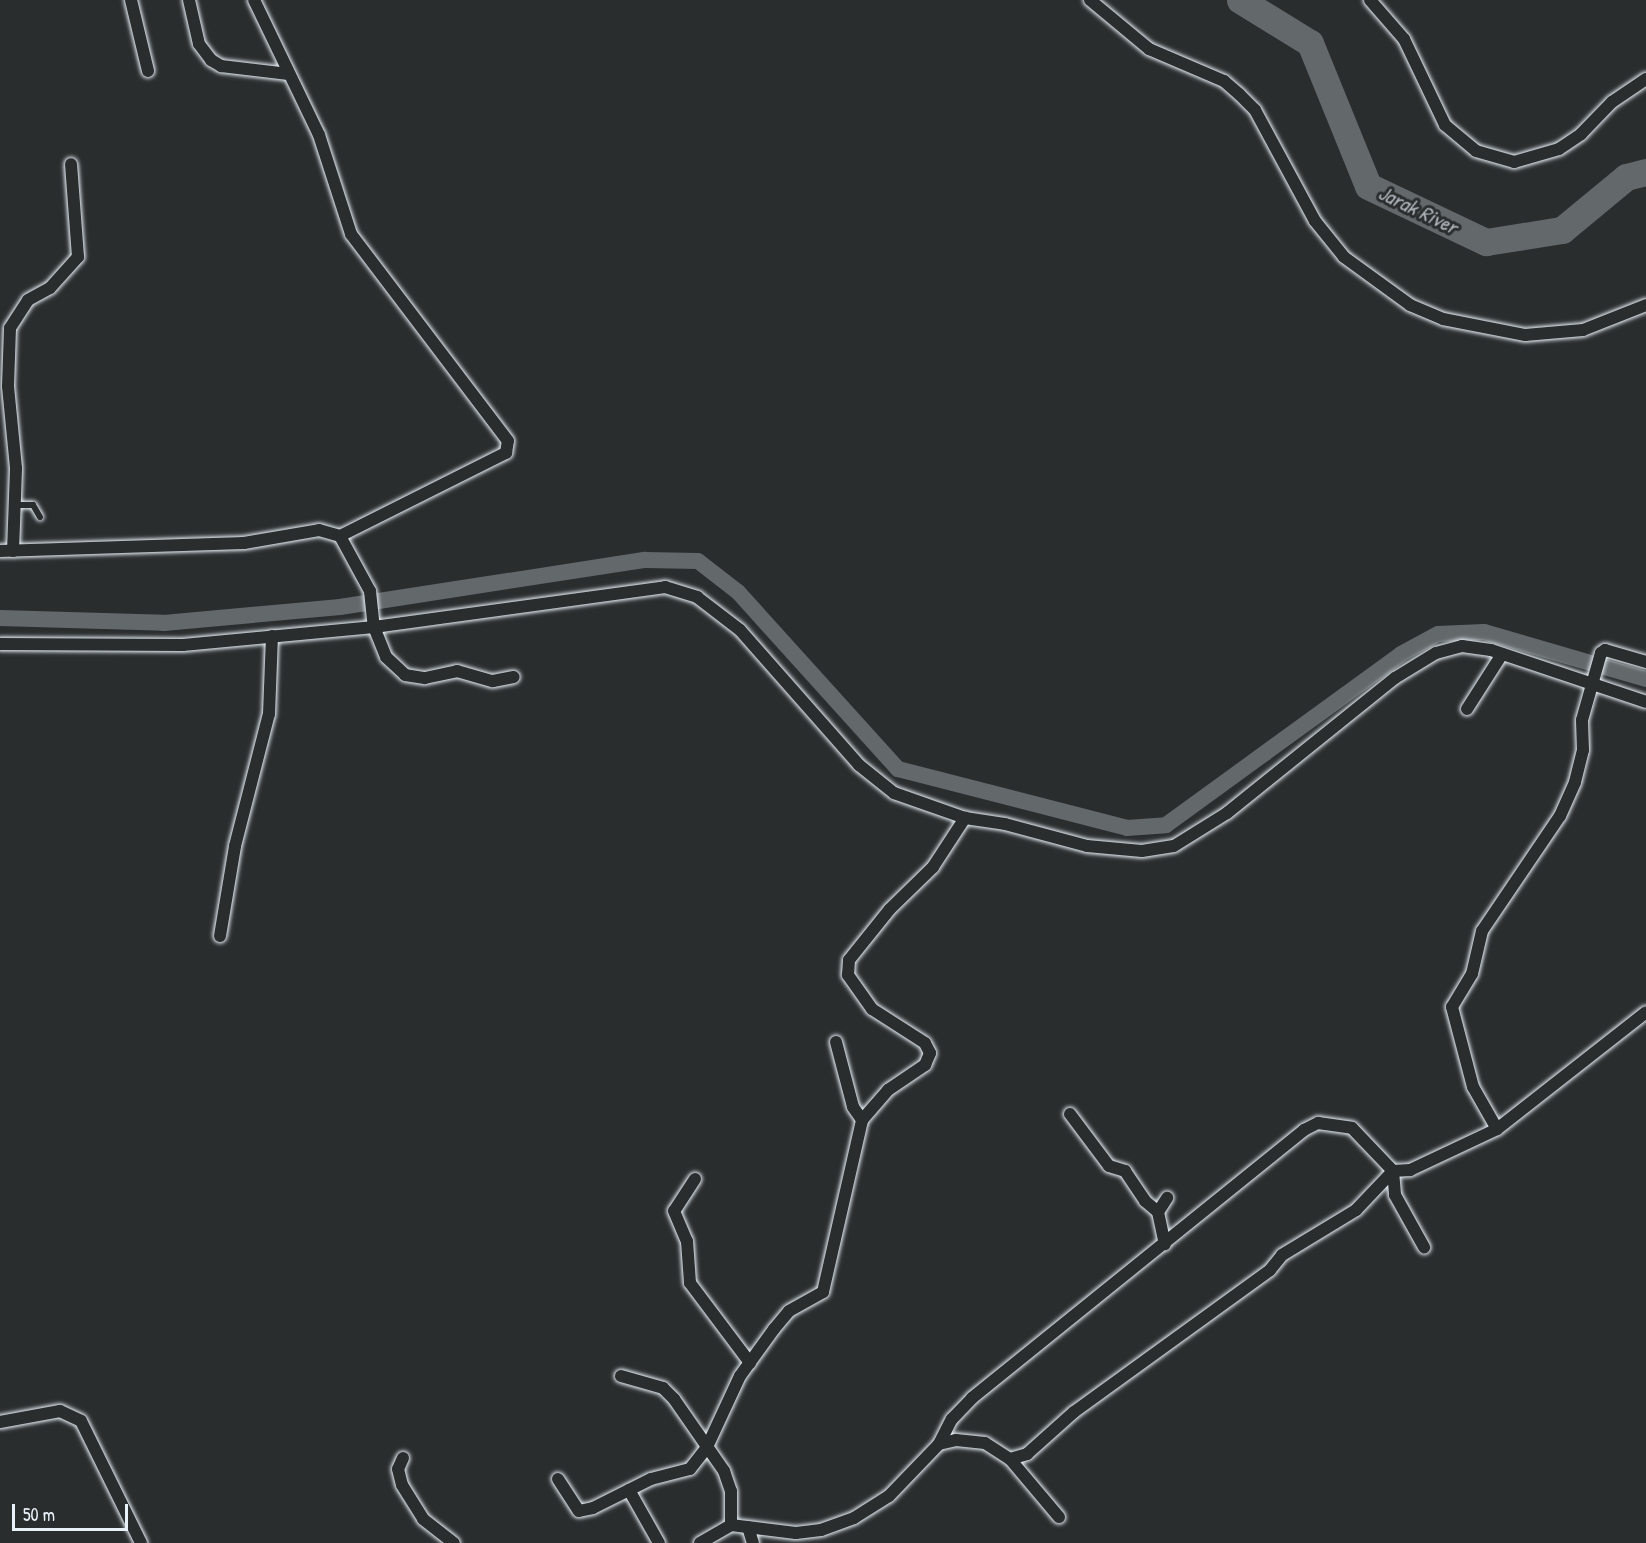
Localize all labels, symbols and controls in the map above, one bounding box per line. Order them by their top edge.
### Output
water label: Jarak River [1374,180,1462,240]
scale bar [15,1492,130,1530]
text: 50 m [23,1502,55,1527]

